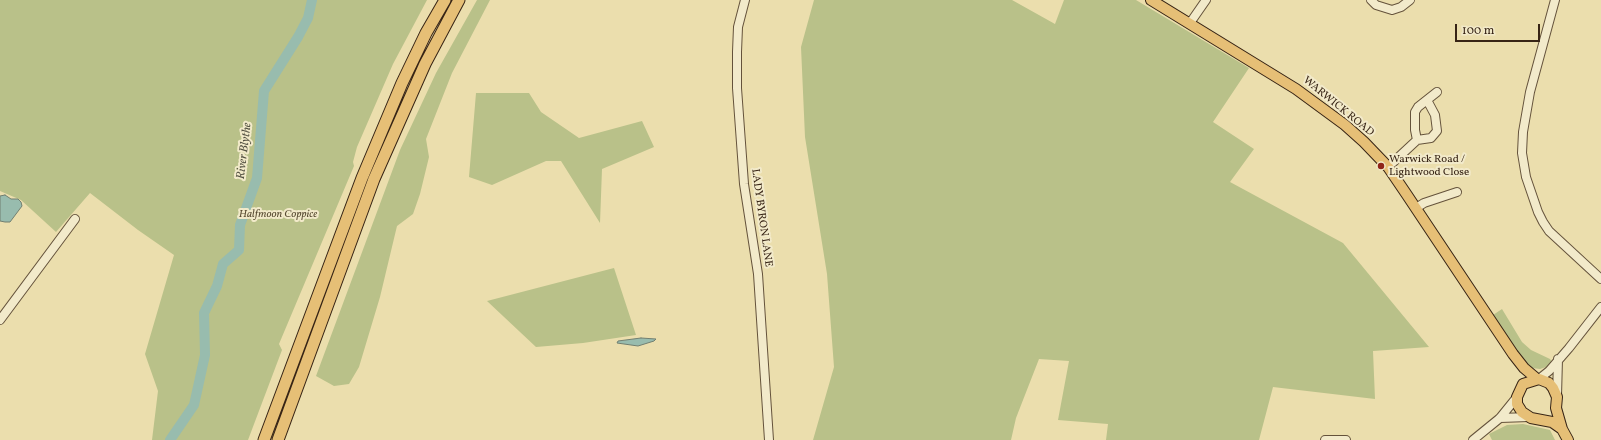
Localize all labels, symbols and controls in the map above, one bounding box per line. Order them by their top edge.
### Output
scale bar [1457,16,1542,42]
text: 100 m [1462,23,1494,39]
street label: WARWICK ROAD [1300,74,1376,140]
water label: River Blythe [234,122,256,180]
place label: Warwick Road / Lightwood Close [1389,153,1469,179]
marker: Warwick Road / Lightwood Close [1376,161,1386,171]
street label: LADY BYRON LANE [748,168,774,268]
park label: Halfmoon Coppice [239,208,317,222]

